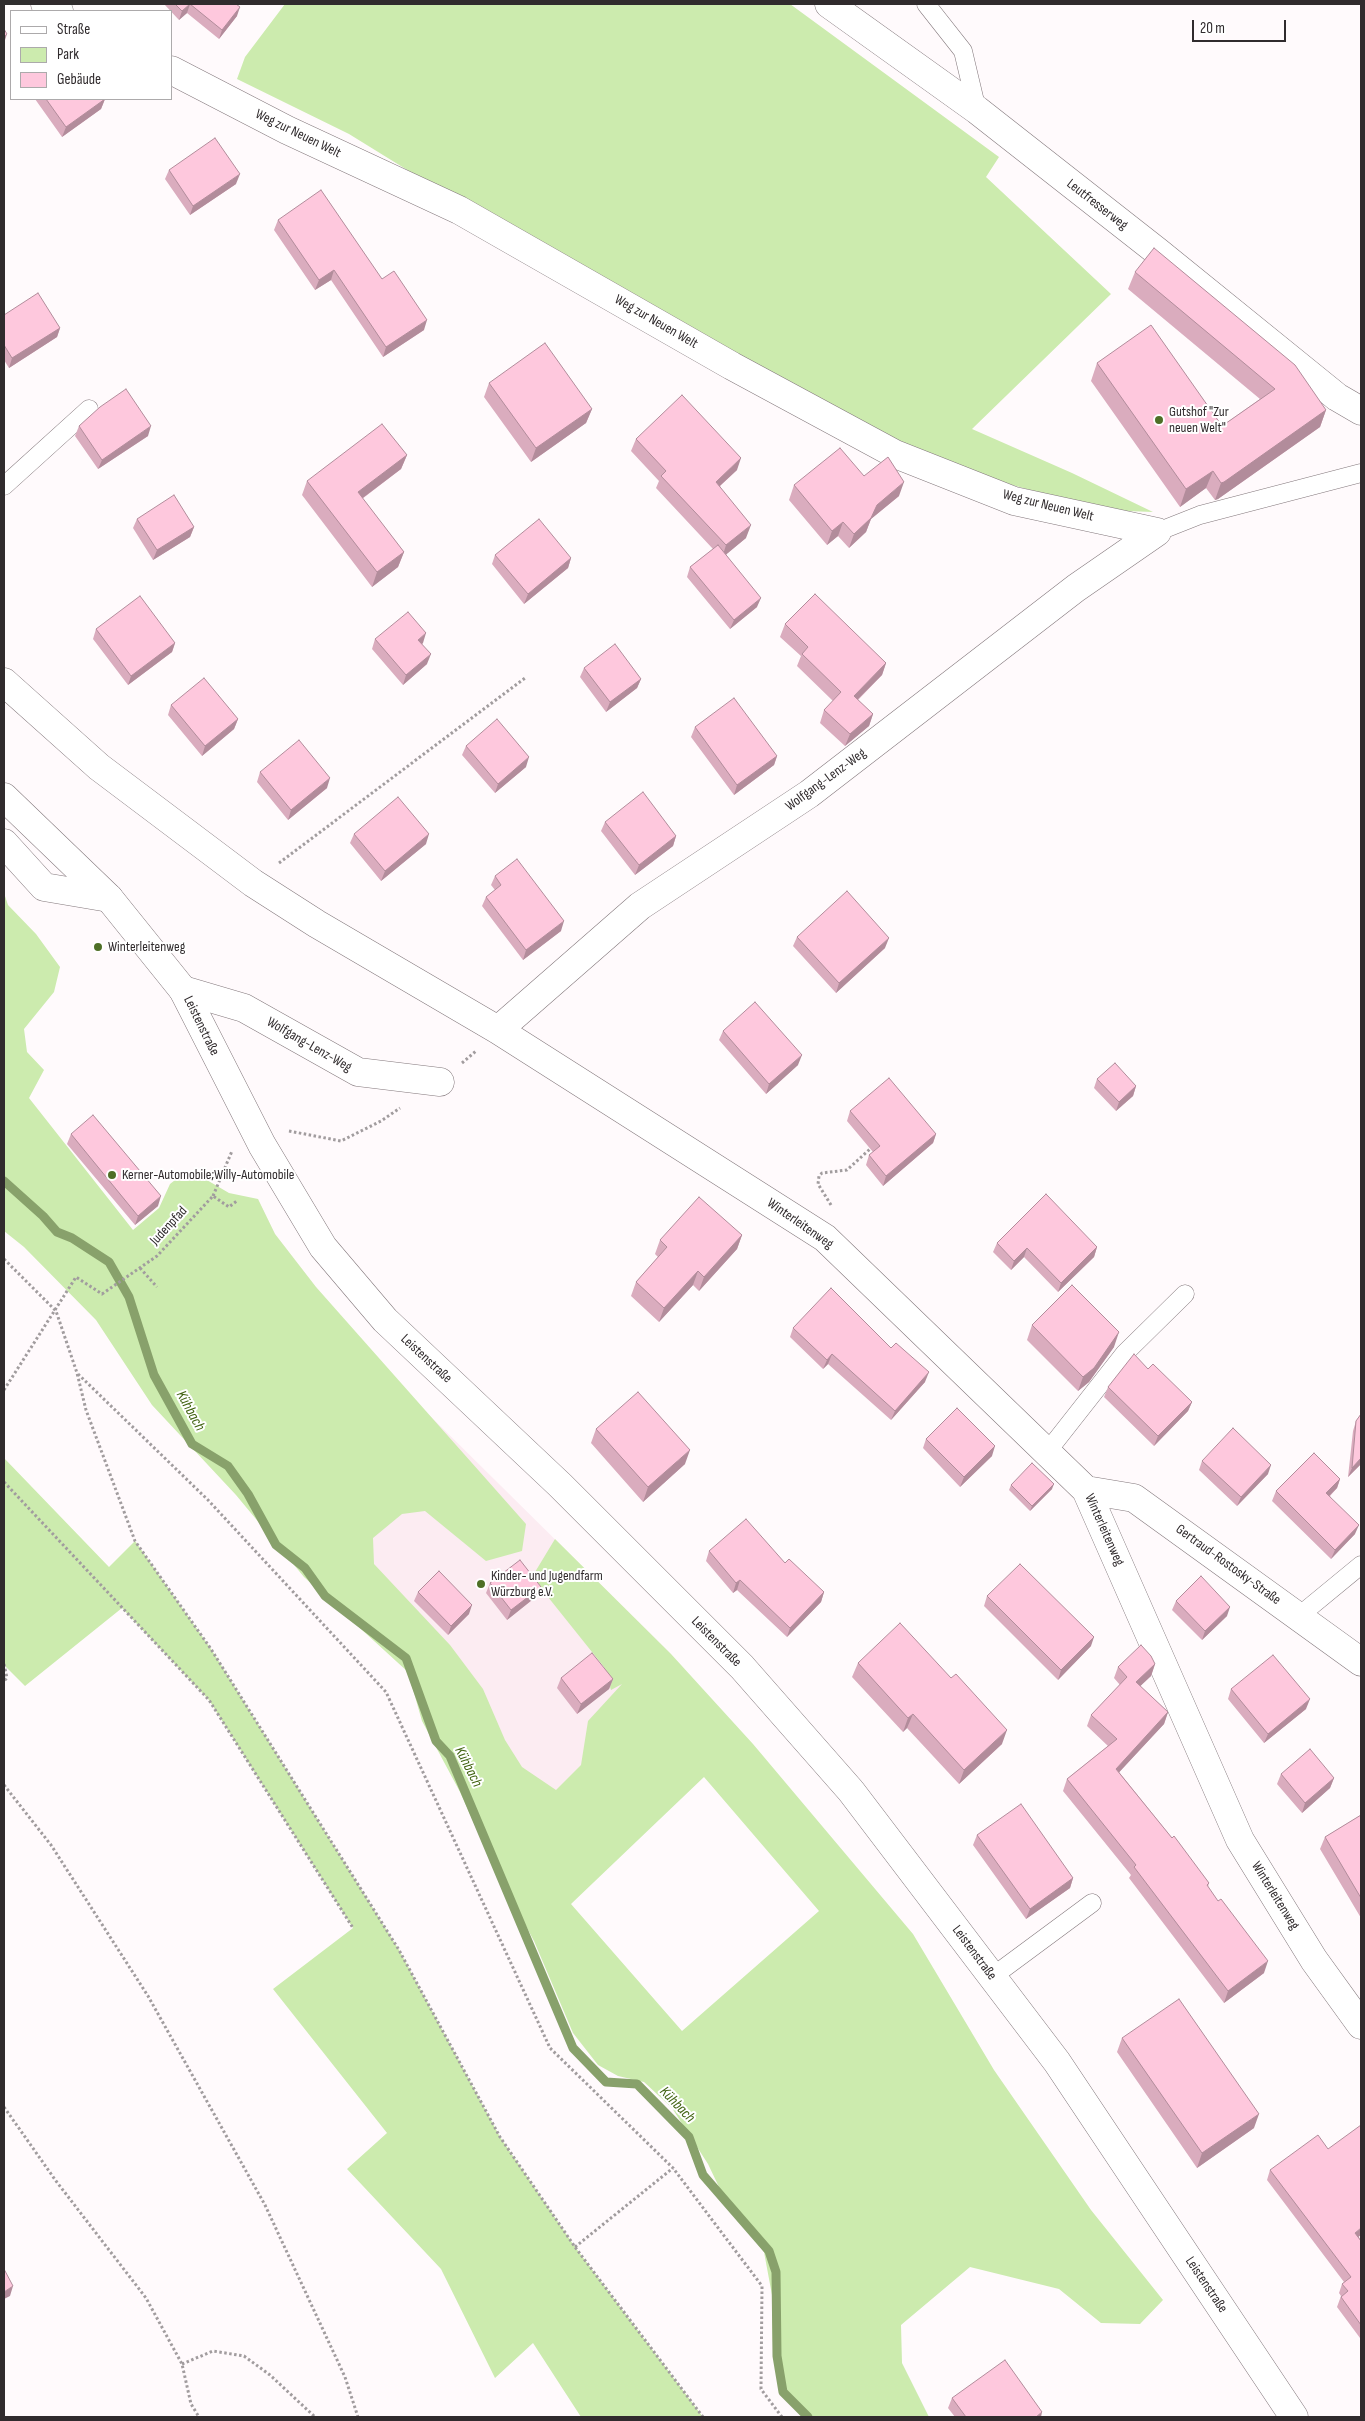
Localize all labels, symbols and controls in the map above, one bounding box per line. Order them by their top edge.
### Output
legend [10,10,172,100]
scale bar [1195,10,1289,42]
text: 20 m [1200,19,1225,38]
text: Straße [57,20,90,39]
text: Park [57,45,79,64]
text: Gebäude [57,70,101,89]
street label: Weg zur Neuen Welt [252,106,344,162]
street label: Leutfresserweg [1063,176,1131,234]
street label: Weg zur Neuen Welt [611,291,701,353]
place label: Gutshof "Zur neuen Welt" [1169,404,1229,437]
marker: Gutshof "Zur neuen Welt" [1153,414,1165,426]
street label: Weg zur Neuen Welt [1001,487,1095,525]
street label: Wolfgang-Lenz-Weg [782,745,870,815]
place label: Winterleitenweg [108,939,185,955]
marker: Winterleitenweg [92,941,104,953]
street label: Leistenstraße [179,994,223,1058]
street label: Wolfgang-Lenz-Weg [263,1014,355,1076]
place label: Kerner-Automobile;Willy-Automobile [122,1167,294,1183]
marker: Kerner-Automobile;Willy-Automobile [106,1169,118,1181]
street label: Winterleitenweg [764,1195,836,1253]
street label: Judenpfad [147,1203,191,1249]
street label: Leistenstraße [397,1331,455,1387]
water label: Kühbach [172,1388,208,1434]
street label: Winterleitenweg [1081,1491,1127,1569]
street label: Gertraud-Rostosky-Straße [1172,1521,1284,1609]
place label: Kinder- und Jugendfarm Würzburg e.V. [491,1568,603,1600]
marker: Kinder- und Jugendfarm Würzburg e.V. [475,1578,487,1590]
street label: Leistenstraße [687,1613,745,1671]
water label: Kühbach [450,1744,486,1790]
street label: Winterleitenweg [1247,1859,1303,1933]
street label: Leistenstraße [948,1922,1000,1984]
water label: Kühbach [656,2083,698,2127]
street label: Leistenstraße [1181,2254,1231,2316]

